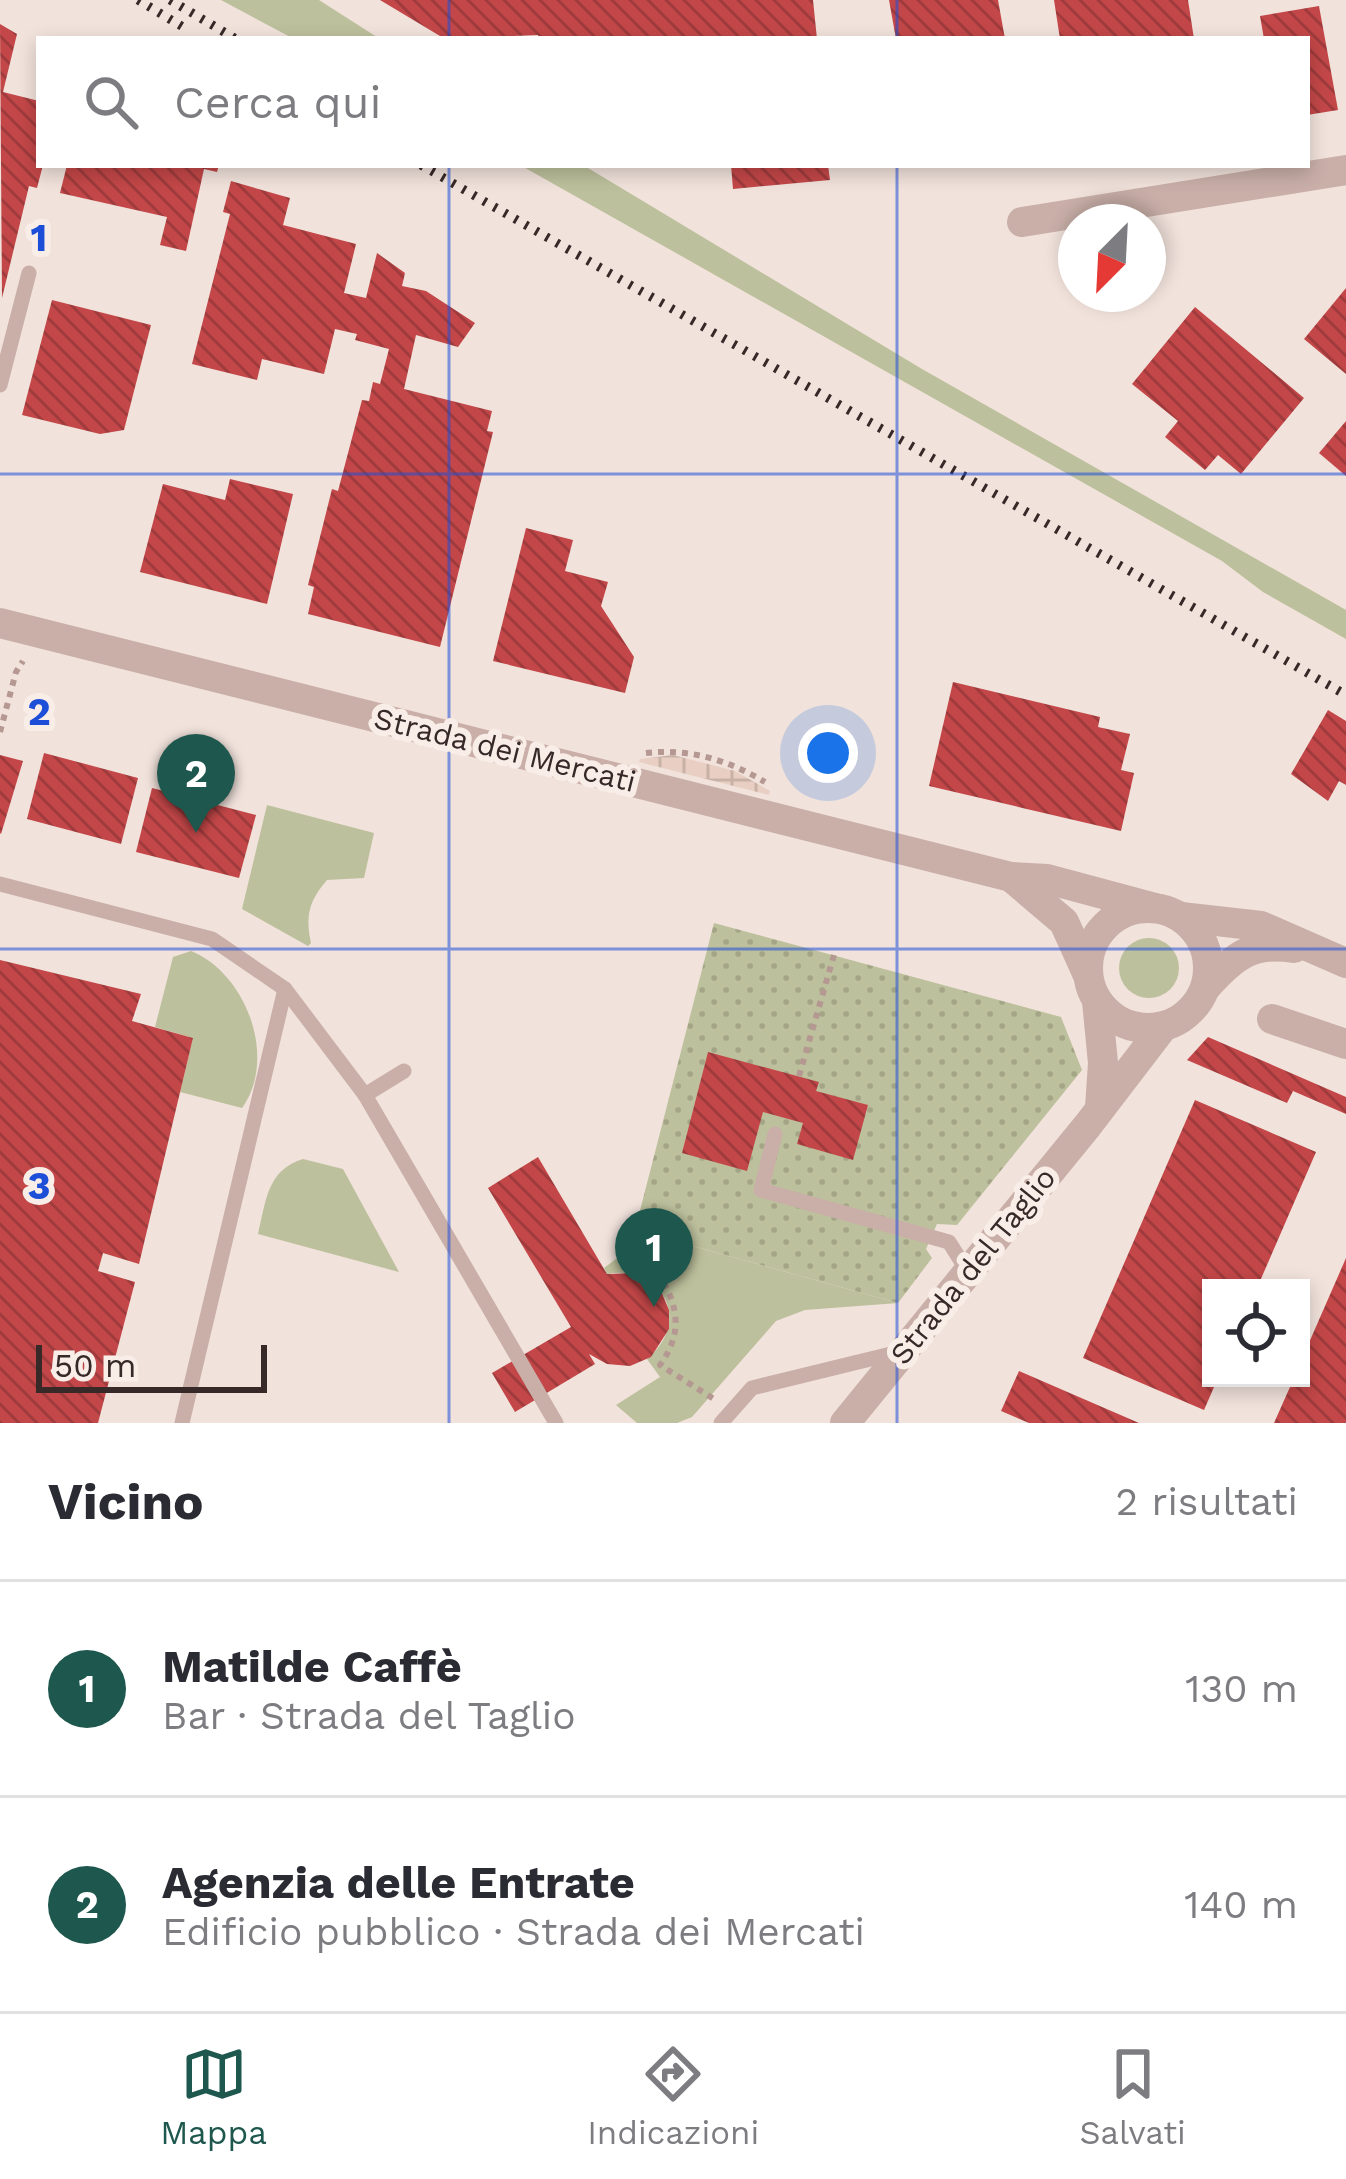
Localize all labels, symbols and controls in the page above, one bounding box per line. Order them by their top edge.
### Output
search box [36,36,1310,168]
icon: search [78,69,144,135]
text: Cerca qui [174,76,381,129]
north arrow [1058,204,1166,312]
text: 1 [31,215,47,260]
text: 2 [27,689,51,734]
street label: Strada dei Mercati [371,700,640,799]
your location [798,723,858,783]
pin: 2 [157,734,235,833]
street label: Strada del Taglio [883,1160,1063,1371]
text: 3 [27,1163,51,1208]
pin: 1 [615,1208,693,1307]
map controls [1202,1279,1310,1387]
button: locate [1202,1279,1310,1387]
scale bar [36,1339,267,1392]
text: 50 m [54,1346,136,1385]
text: Vicino [48,1472,204,1531]
text: 2 risultati [1116,1479,1298,1524]
text: Matilde Caffè [162,1640,462,1693]
text: 1 [79,1666,95,1711]
text: 130 m [1185,1666,1298,1711]
text: Bar · Strada del Taglio [162,1693,576,1738]
text: Agenzia delle Entrate [162,1856,635,1909]
text: 2 [75,1882,99,1927]
text: 140 m [1184,1882,1298,1927]
text: Edificio pubblico · Strada dei Mercati [162,1909,865,1954]
tab: Mappa [160,2041,267,2152]
tab: Indicazioni [587,2041,759,2152]
tab: Salvati [1080,2041,1186,2152]

